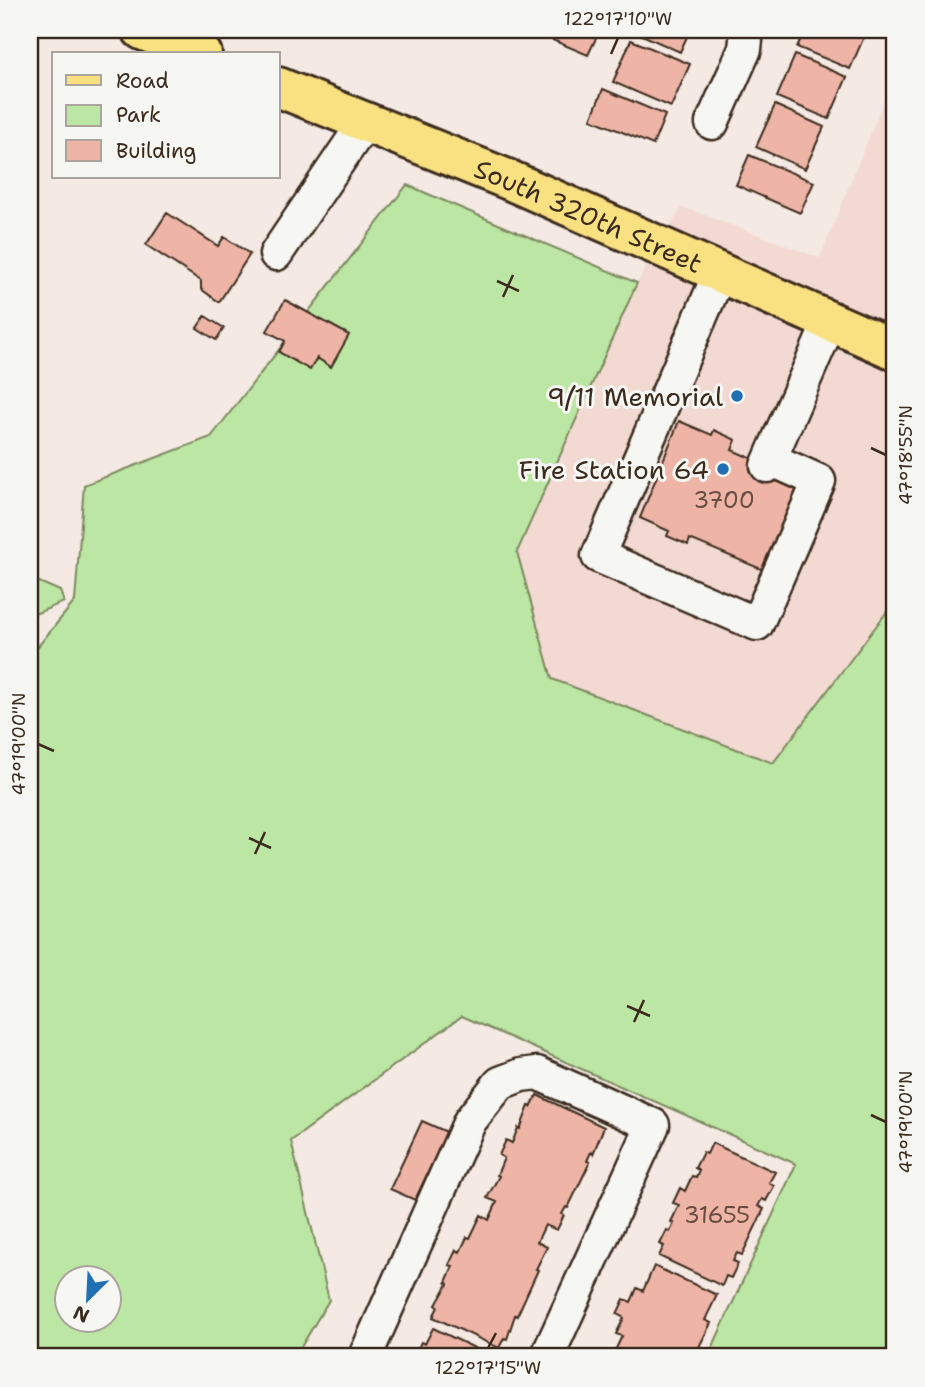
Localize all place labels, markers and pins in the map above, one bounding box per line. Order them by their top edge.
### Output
place label: 9/11 Memorial [547,379,723,414]
marker: 9/11 Memorial [729,388,745,404]
place label: Fire Station 64 [519,452,709,487]
marker: Fire Station 64 [715,461,731,477]

